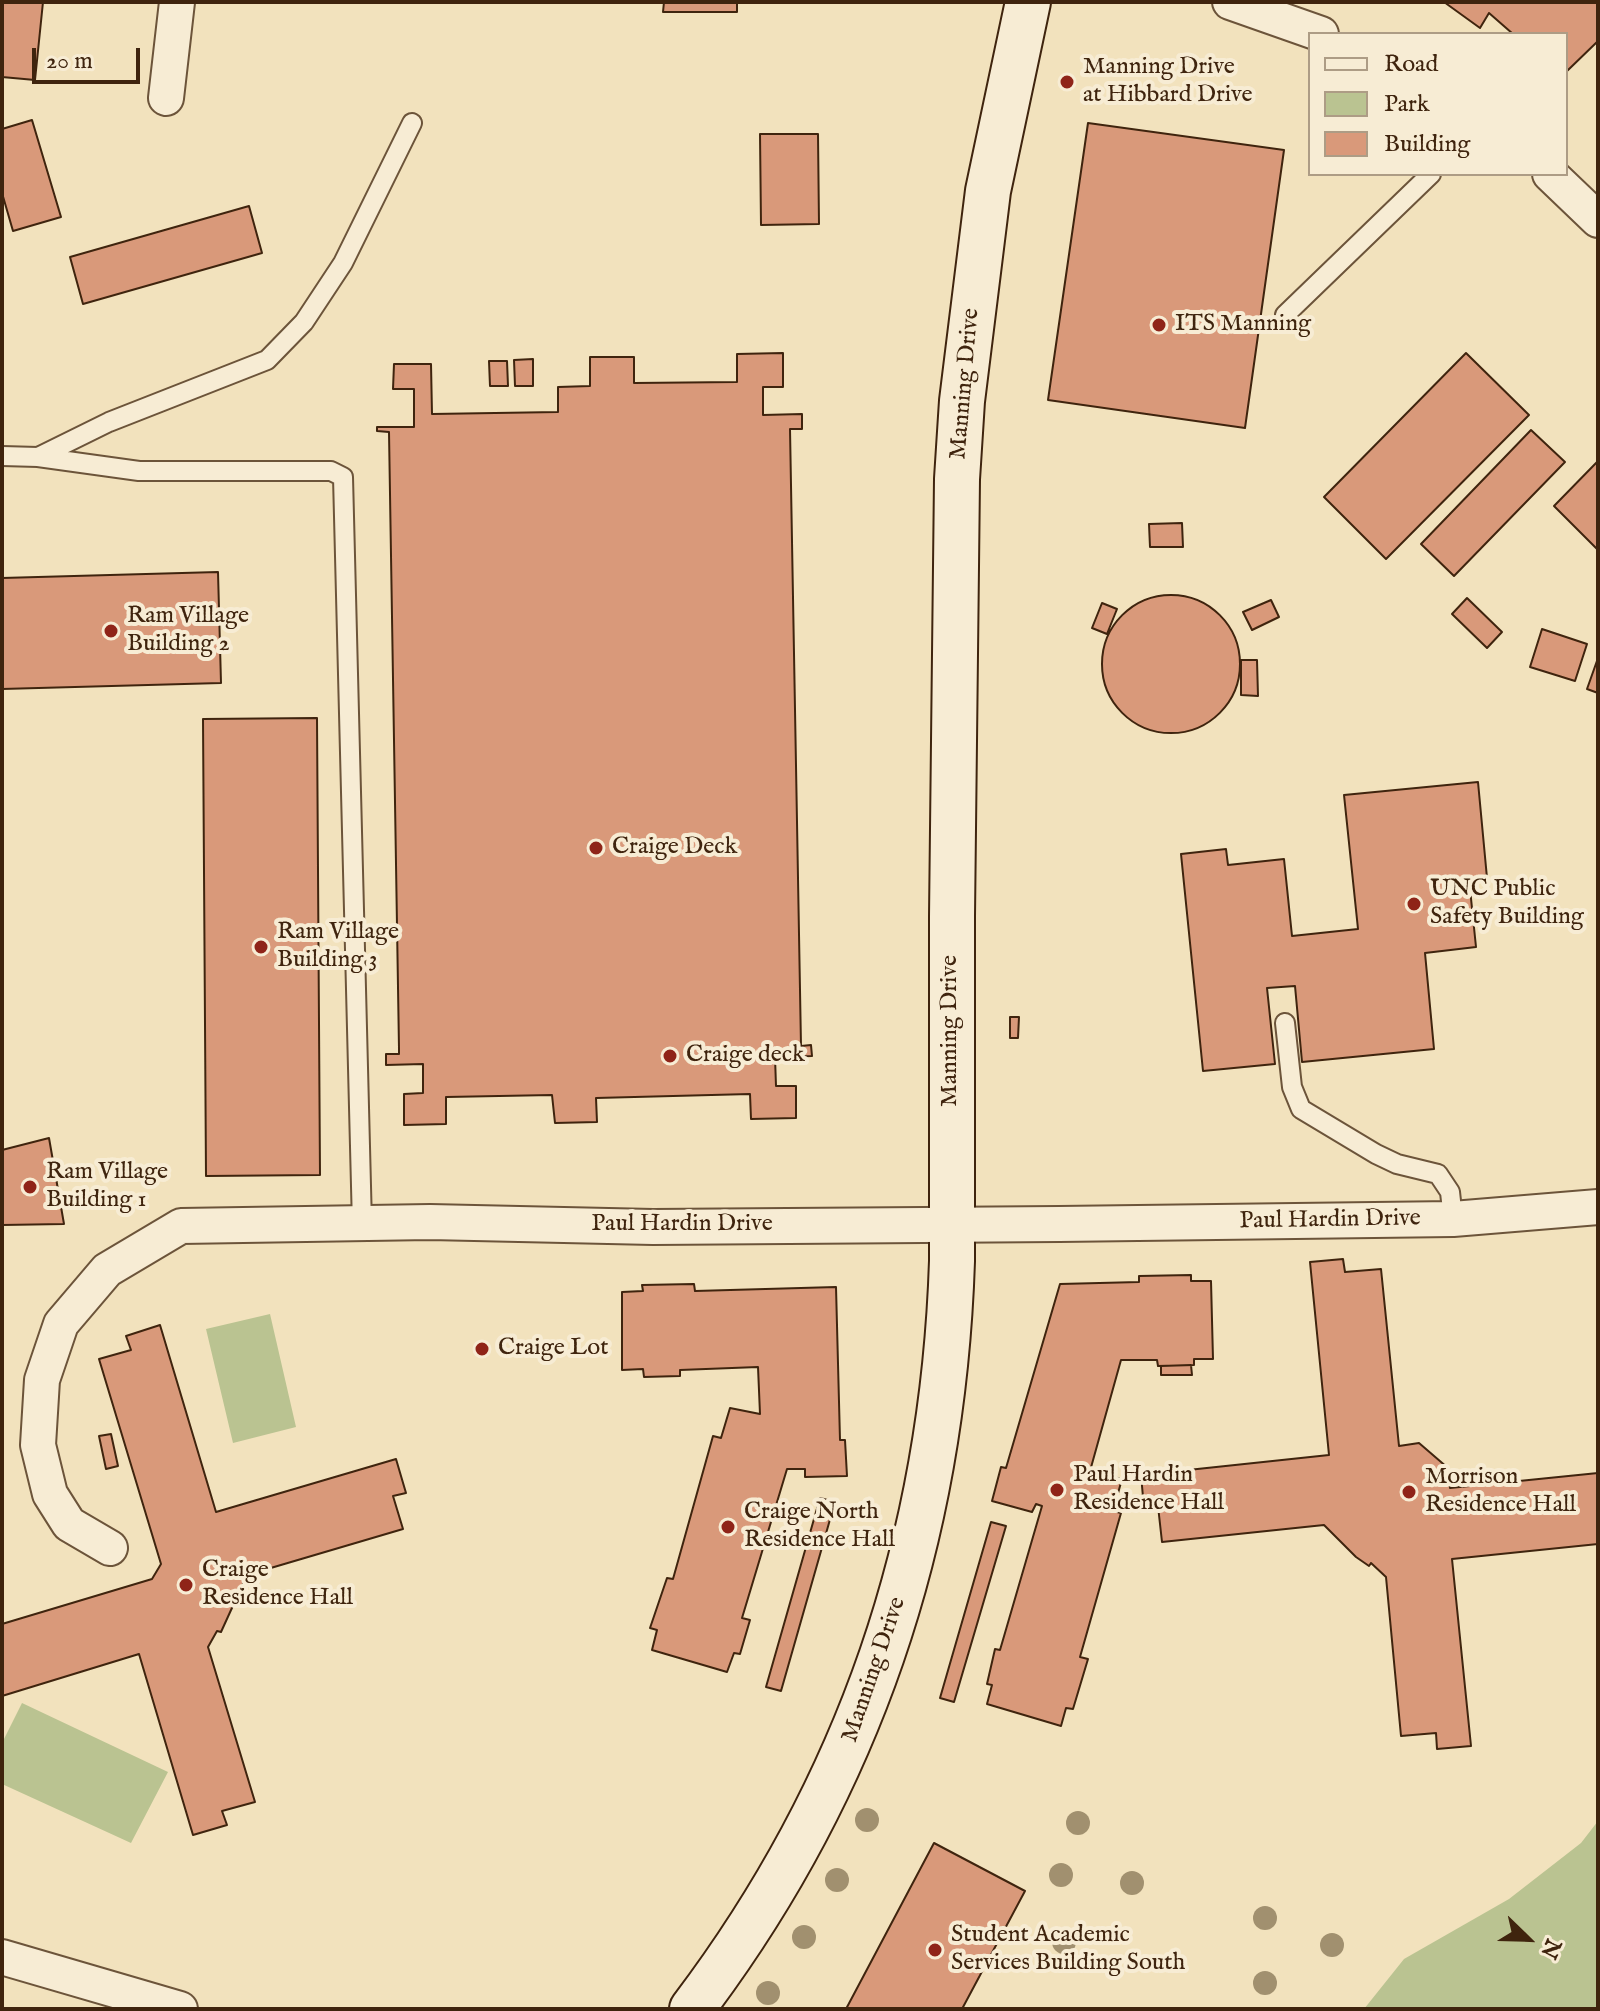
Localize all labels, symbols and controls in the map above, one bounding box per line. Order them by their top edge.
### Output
scale bar [36,32,144,82]
legend [1308,32,1568,176]
text: 20 m [46,46,93,77]
text: Road [1384,49,1438,80]
place label: Manning Drive at Hibbard Drive [1083,54,1253,110]
marker: Manning Drive at Hibbard Drive [1058,73,1076,91]
text: Park [1384,89,1430,120]
text: Building [1384,129,1470,160]
street label: Manning Drive [945,307,987,461]
place label: ITS Manning [1175,311,1311,339]
marker: ITS Manning [1150,316,1168,334]
place label: Ram Village Building 2 [127,603,249,659]
marker: Ram Village Building 2 [102,622,120,640]
place label: Craige Deck [612,834,737,862]
marker: Craige Deck [587,839,605,857]
place label: UNC Public Safety Building [1430,876,1584,932]
marker: UNC Public Safety Building [1405,895,1423,913]
place label: Ram Village Building 3 [277,919,399,975]
marker: Ram Village Building 3 [252,938,270,956]
street label: Manning Drive [937,955,965,1107]
place label: Craige deck [686,1042,805,1070]
marker: Craige deck [661,1047,679,1065]
place label: Ram Village Building 1 [46,1159,168,1215]
marker: Ram Village Building 1 [21,1178,39,1196]
street label: Paul Hardin Drive [1239,1205,1421,1237]
street label: Paul Hardin Drive [591,1211,773,1239]
place label: Craige Lot [498,1335,608,1363]
marker: Craige Lot [473,1340,491,1358]
place label: Paul Hardin Residence Hall [1073,1462,1224,1518]
place label: Morrison Residence Hall [1425,1464,1576,1520]
marker: Paul Hardin Residence Hall [1048,1481,1066,1499]
marker: Morrison Residence Hall [1400,1483,1418,1501]
place label: Craige North Residence Hall [744,1499,895,1555]
marker: Craige North Residence Hall [719,1518,737,1536]
place label: Craige Residence Hall [202,1557,353,1613]
marker: Craige Residence Hall [177,1576,195,1594]
street label: Manning Drive [837,1594,913,1746]
north arrow [1488,1899,1568,1979]
place label: Student Academic Services Building South [951,1922,1185,1978]
text: N [1533,1934,1567,1963]
marker: Student Academic Services Building South [926,1941,944,1959]

